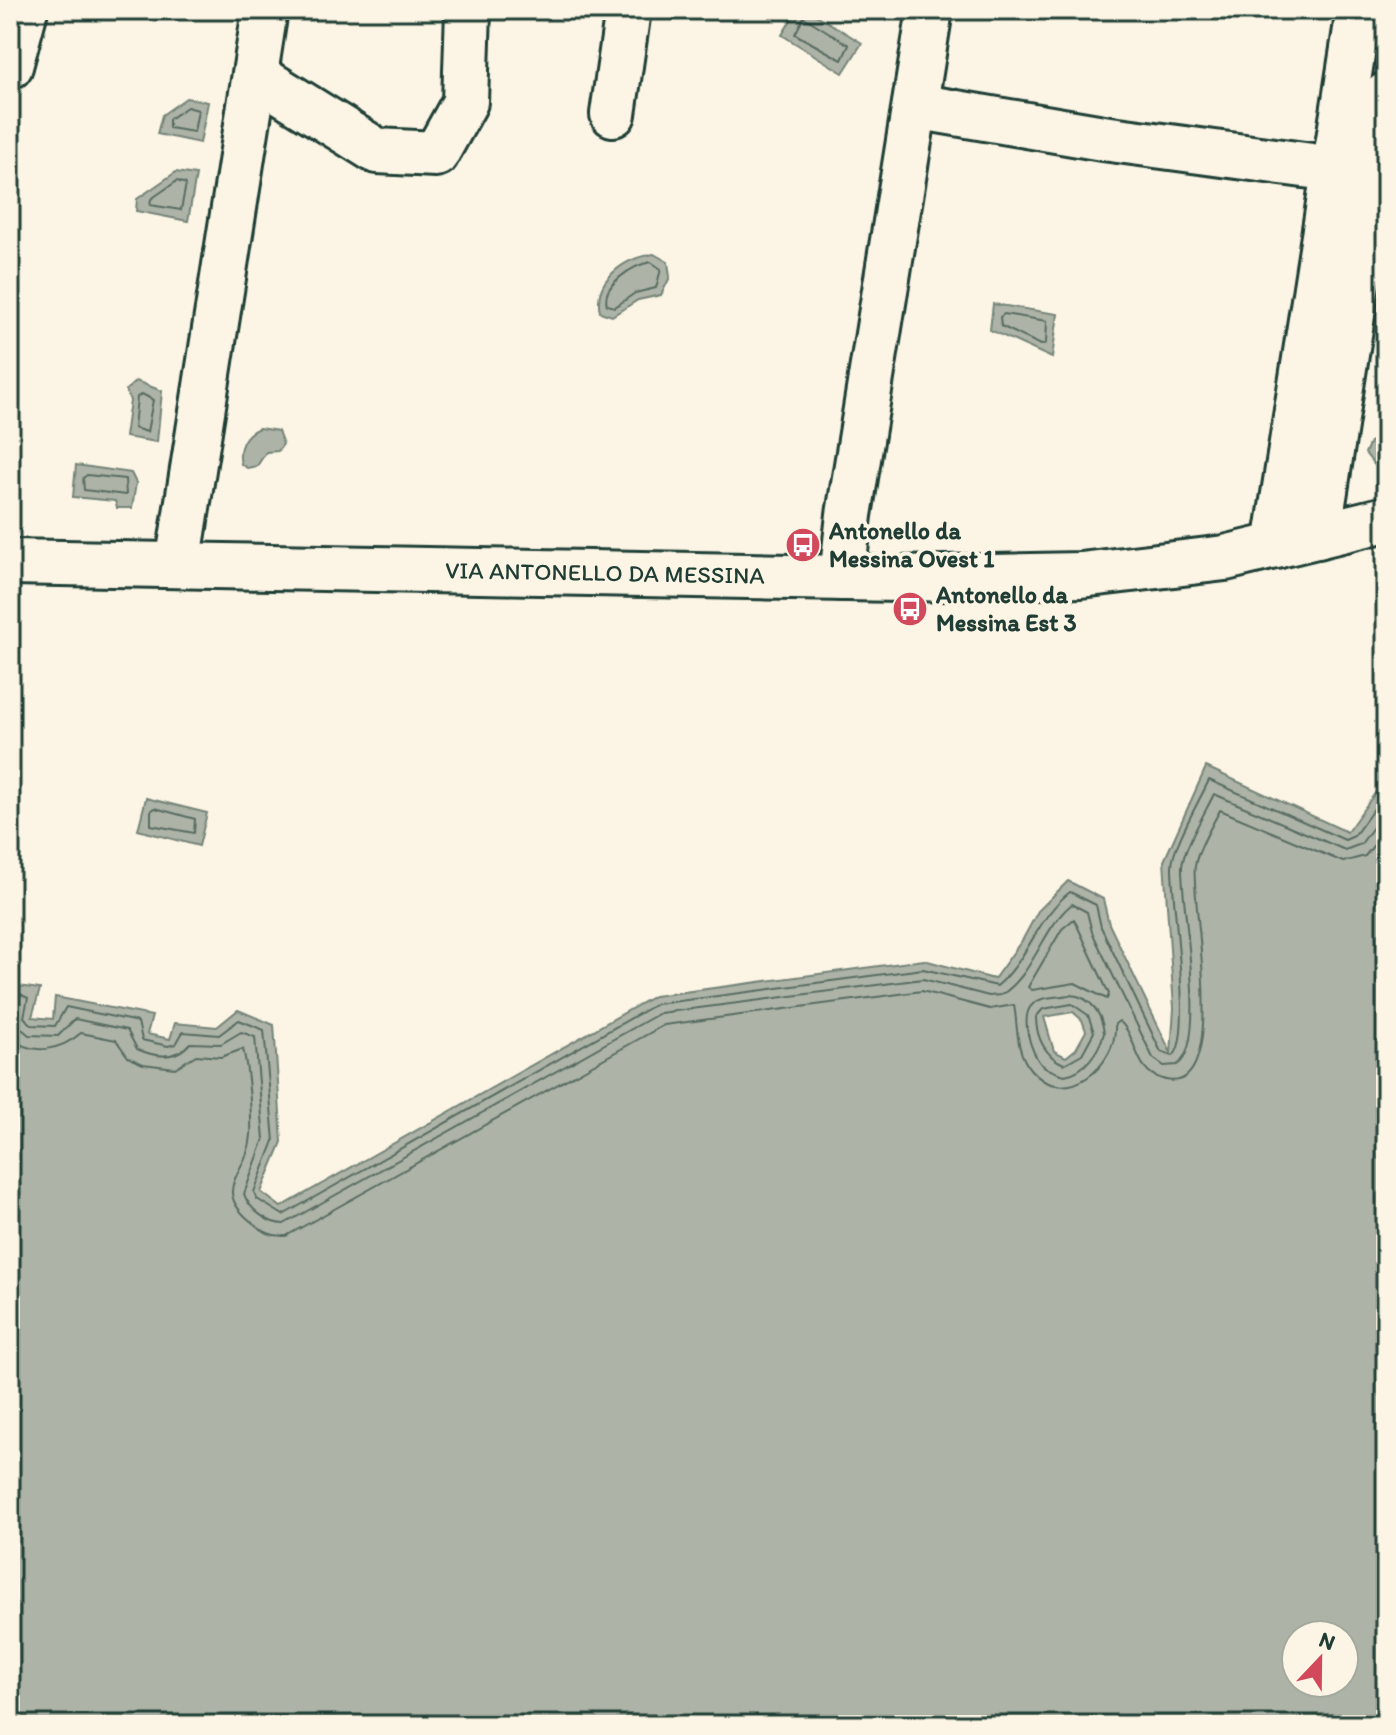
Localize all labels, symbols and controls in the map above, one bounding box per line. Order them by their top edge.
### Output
place label: Antonello da Messina Ovest 1 [828,516,995,573]
bus stop icon: Antonello da Messina Ovest 1 [784,526,822,564]
street label: VIA ANTONELLO DA MESSINA [445,555,765,590]
place label: Antonello da Messina Est 3 [935,580,1077,637]
bus stop icon: Antonello da Messina Est 3 [891,590,929,628]
north arrow [1280,1619,1360,1699]
text: N [1315,1626,1339,1656]

